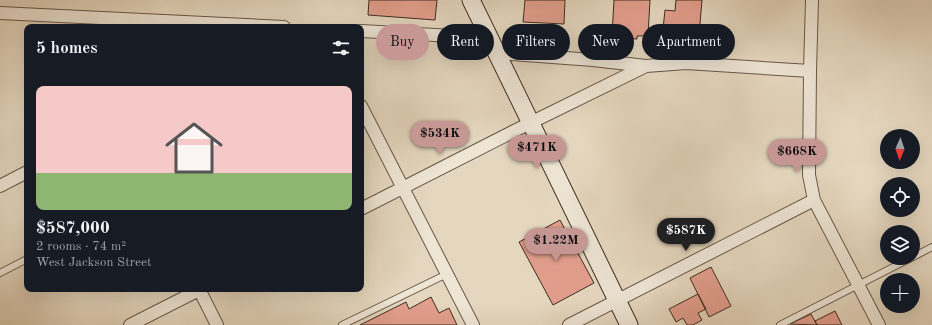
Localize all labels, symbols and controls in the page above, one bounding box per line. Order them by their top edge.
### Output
chip: Buy [376,24,429,60]
chip: Rent [437,24,494,60]
chip: Filters [502,24,570,60]
chip: New [578,24,634,60]
chip: Apartment [642,24,735,60]
icon: filters [330,37,352,59]
text: 5 homes [36,40,98,57]
icon: home [158,112,230,184]
pin: $534K [412,121,468,155]
text: $534K [420,127,460,140]
north arrow [880,129,920,169]
map controls [880,129,920,313]
pin: $471K [509,135,565,169]
pin: $668K [769,139,825,173]
text: $471K [517,141,557,154]
text: $668K [777,145,817,158]
button: locate [880,177,920,217]
pin: $587K [658,218,714,252]
text: $587,000 [36,220,110,237]
text: $587K [666,224,706,237]
button: layers [880,225,920,265]
pin: $1.22M [523,228,589,262]
text: $1.22M [533,234,579,247]
text: 2 rooms · 74 m² [36,240,126,253]
text: West Jackson Street [36,256,152,269]
button: + [880,273,920,313]

